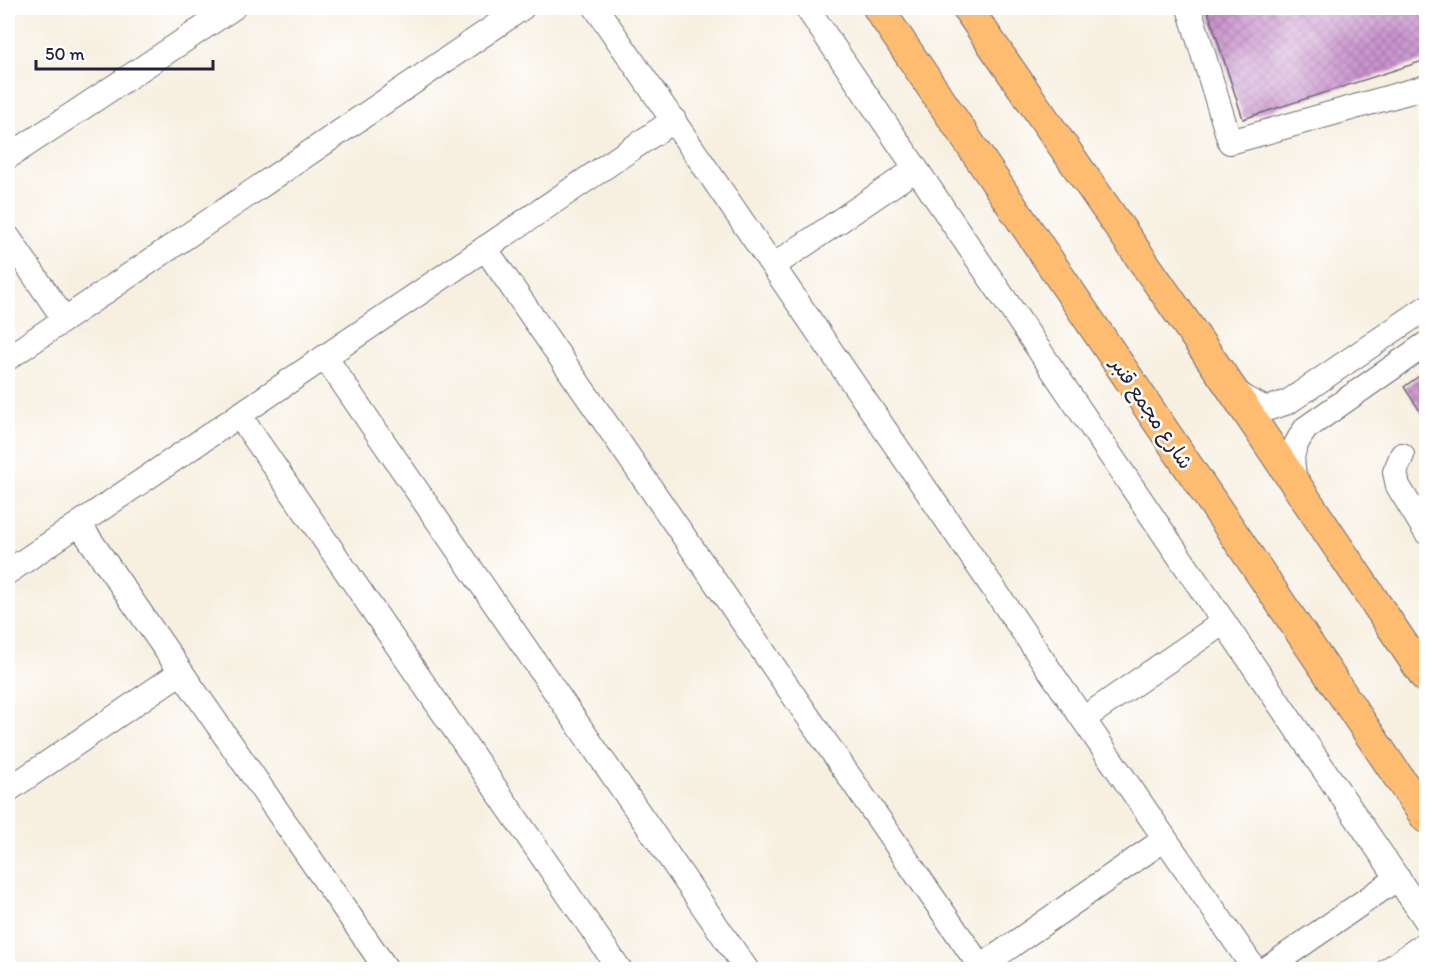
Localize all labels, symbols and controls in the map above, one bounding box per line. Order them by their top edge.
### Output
scale bar [36,33,213,71]
text: 50 m [45,43,85,65]
street label: شارع مجمع قنبر [1102,351,1198,475]

